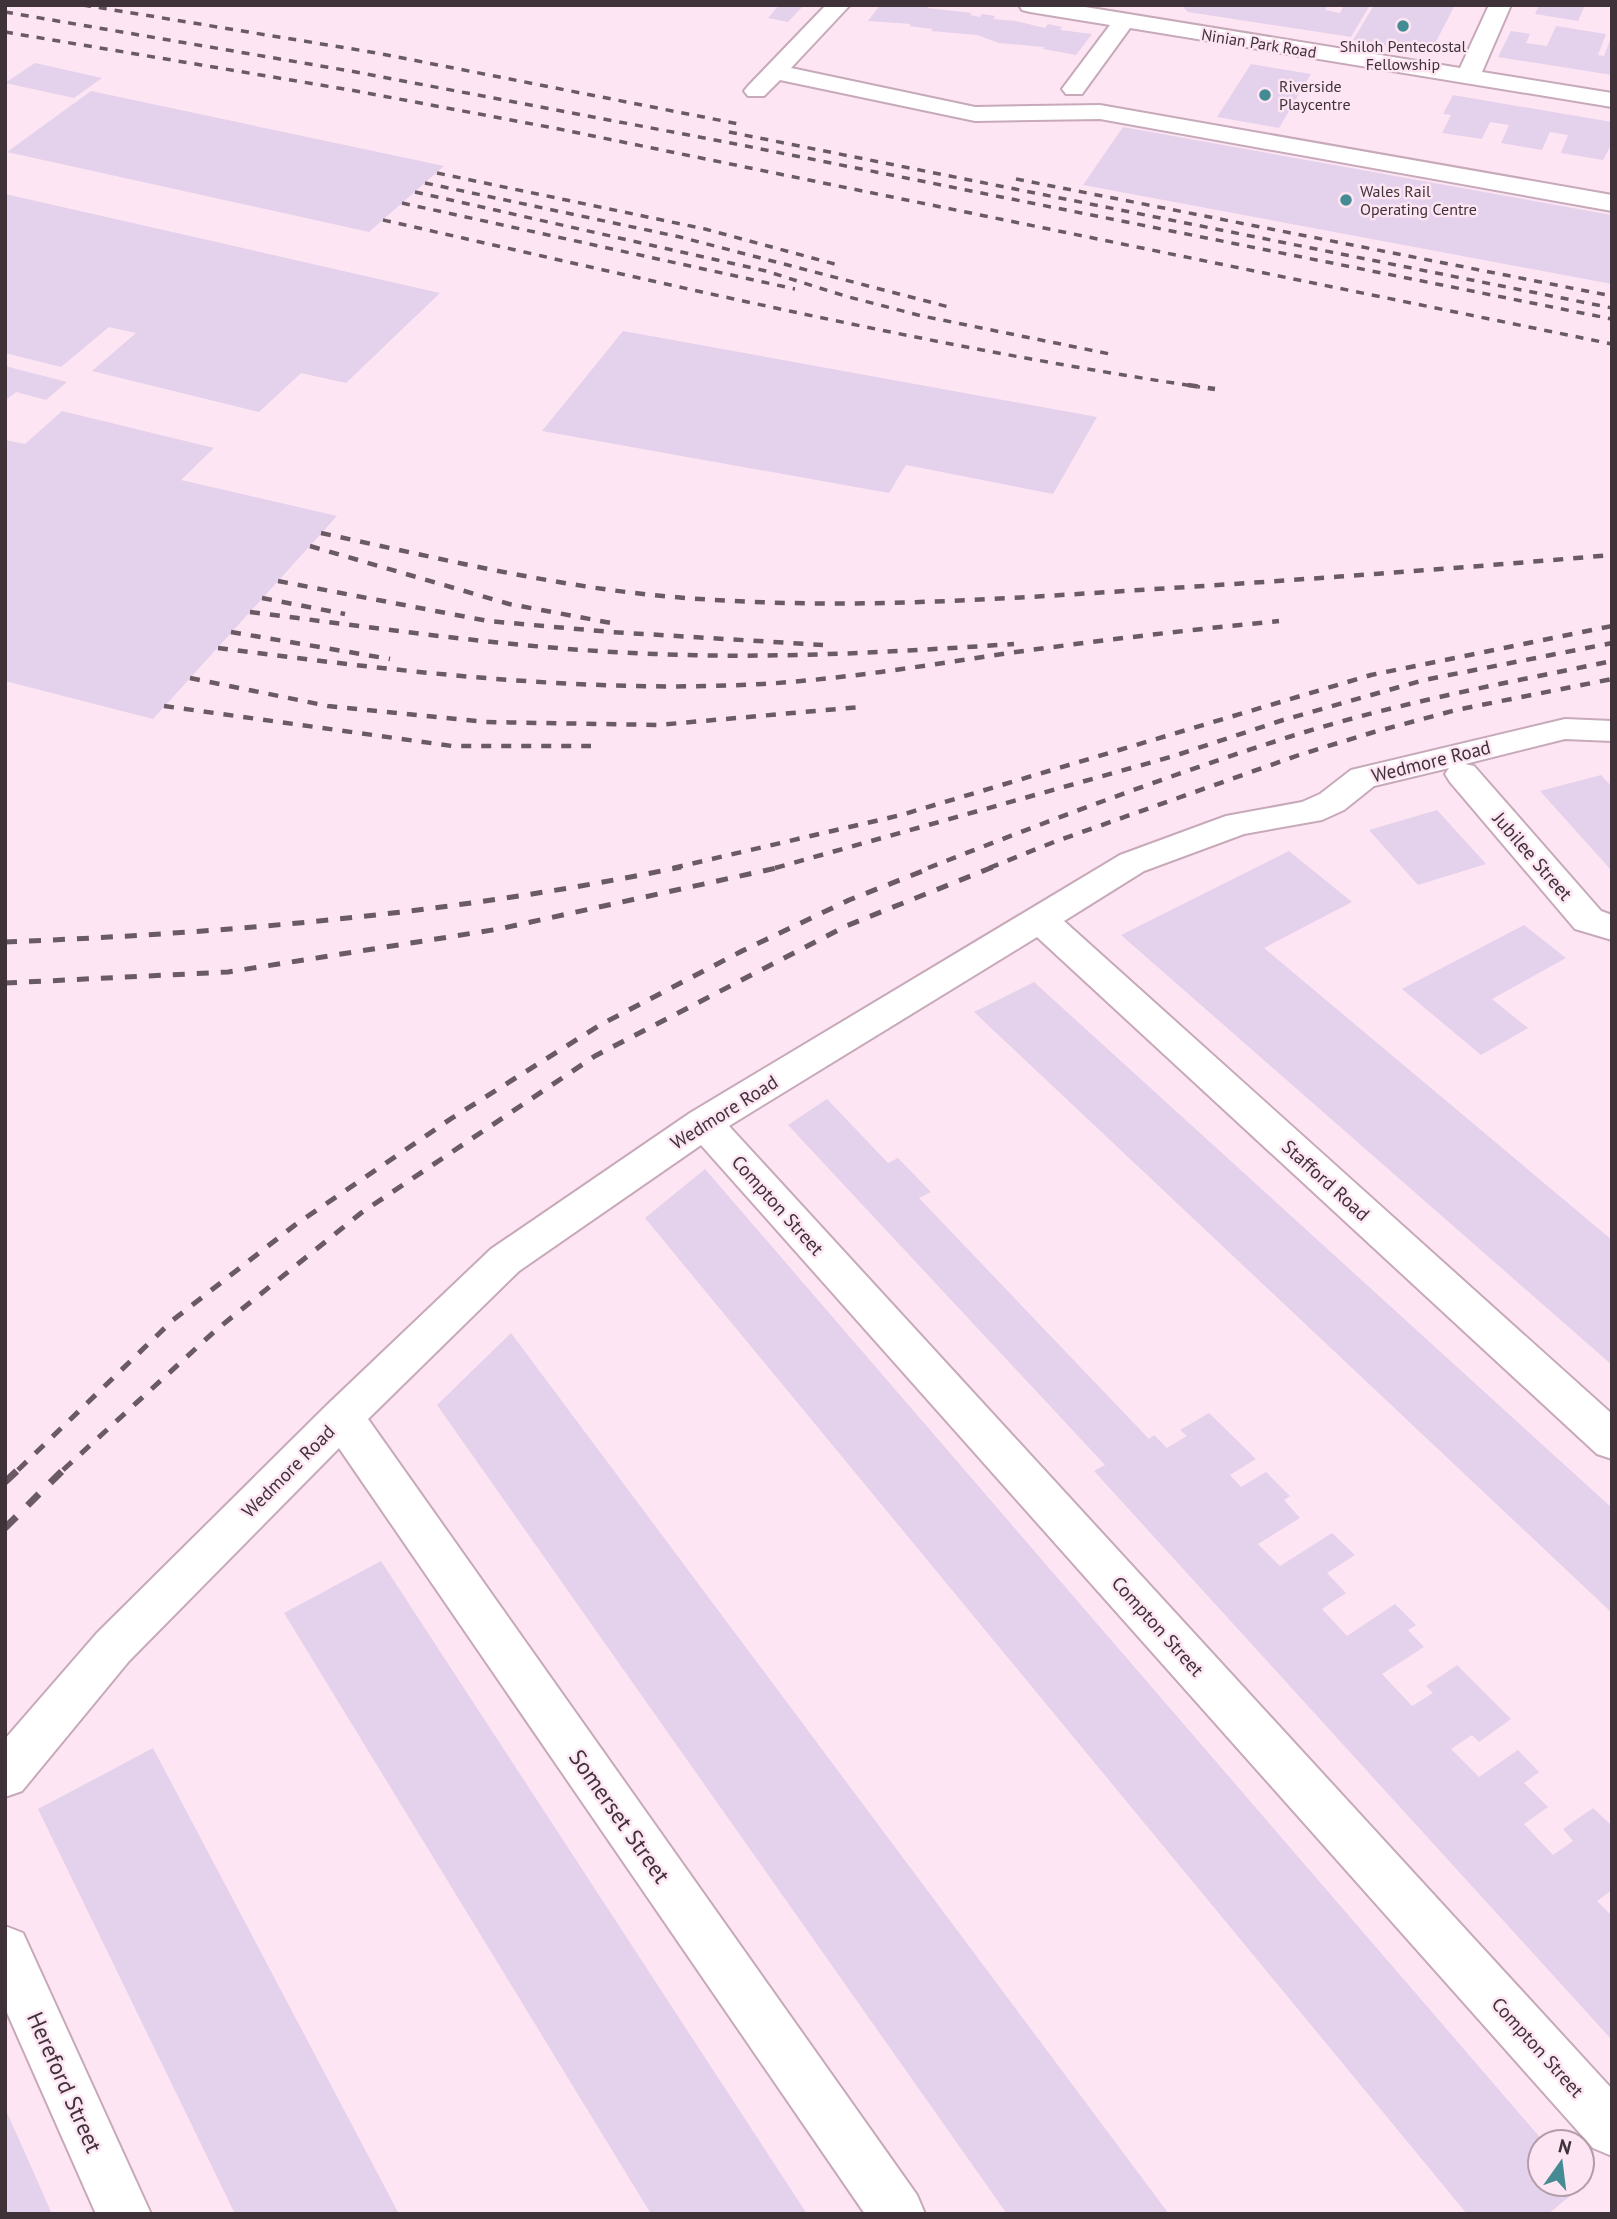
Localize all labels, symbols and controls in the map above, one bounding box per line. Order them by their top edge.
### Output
marker: Shiloh Pentecostal Fellowship [1395,18,1411,34]
street label: Ninian Park Road [1200,24,1318,62]
place label: Shiloh Pentecostal Fellowship [1340,36,1467,74]
place label: Riverside Playcentre [1279,76,1351,114]
marker: Riverside Playcentre [1257,87,1273,103]
place label: Wales Rail Operating Centre [1360,181,1477,219]
marker: Wales Rail Operating Centre [1338,192,1354,208]
street label: Wedmore Road [1369,735,1493,787]
street label: Jubilee Street [1487,806,1578,906]
street label: Wedmore Road [666,1070,782,1154]
street label: Stafford Road [1277,1134,1375,1226]
street label: Compton Street [727,1150,830,1260]
street label: Wedmore Road [236,1419,340,1523]
street label: Compton Street [1107,1571,1210,1681]
street label: Somerset Street [563,1743,677,1889]
street label: Compton Street [1487,1992,1590,2102]
street label: Hereford Street [21,2007,109,2157]
north arrow [1526,2128,1596,2198]
text: N [1556,2133,1574,2160]

